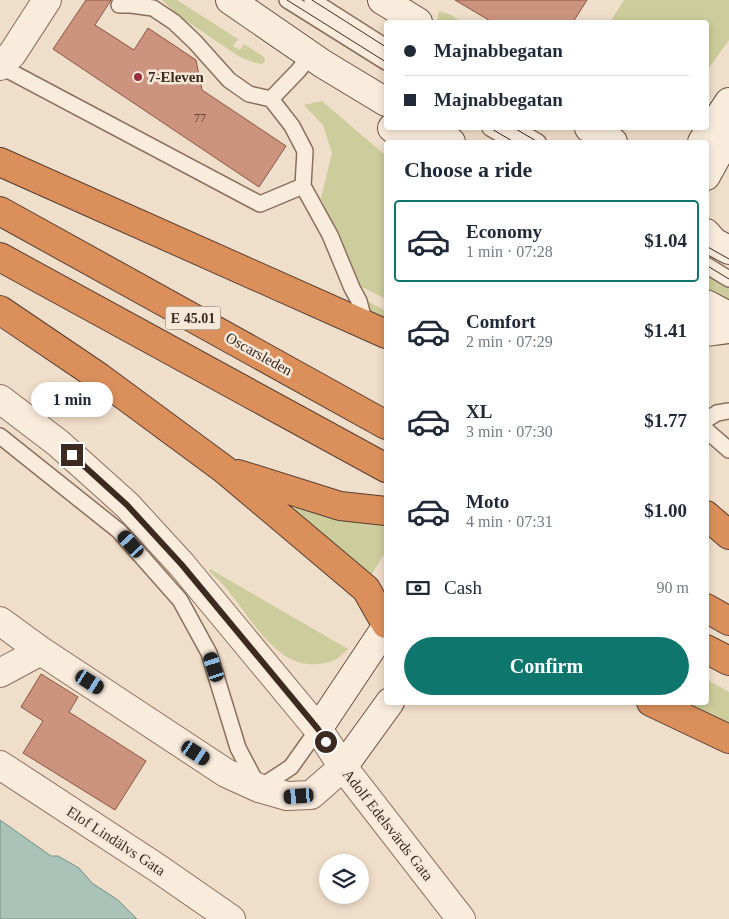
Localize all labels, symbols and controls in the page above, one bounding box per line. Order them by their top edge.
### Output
text: Majnabbegatan [434,40,563,61]
place label: 7-Eleven [148,69,204,85]
marker: 7-Eleven [132,71,144,83]
text: Majnabbegatan [434,89,563,110]
house number: 77 [194,111,206,125]
text: Choose a ride [404,157,532,182]
icon: car [406,219,451,264]
text: Economy [466,221,542,242]
text: $1.04 [644,230,687,251]
text: 1 min · 07:28 [466,243,553,260]
road number: E 45.01 [166,306,220,330]
icon: car [406,309,451,354]
text: Comfort [466,311,536,332]
text: $1.41 [644,320,687,341]
street label: Oscarsleden [223,329,295,379]
text: 2 min · 07:29 [466,333,553,350]
callout: 1 min [31,382,113,418]
text: 1 min [53,391,91,408]
icon: car [406,399,451,444]
text: XL [466,401,492,422]
text: $1.77 [644,410,687,431]
text: 3 min · 07:30 [466,423,553,440]
route end [61,444,83,466]
icon: car [406,489,451,534]
text: Moto [466,491,509,512]
text: $1.00 [644,500,687,521]
text: 4 min · 07:31 [466,513,553,530]
car [115,528,146,560]
icon: cash [404,574,432,602]
text: Cash [444,577,482,598]
text: 90 m [657,579,689,596]
button: Confirm [404,637,689,695]
car [202,650,225,684]
car [73,668,106,696]
route start [315,731,337,753]
car [179,738,212,768]
street label: Adolf Edelsvärds Gata [340,766,437,884]
car [283,787,314,805]
street label: Elof Lindälvs Gata [64,803,169,879]
map controls [319,854,369,904]
button: layers [319,854,369,904]

